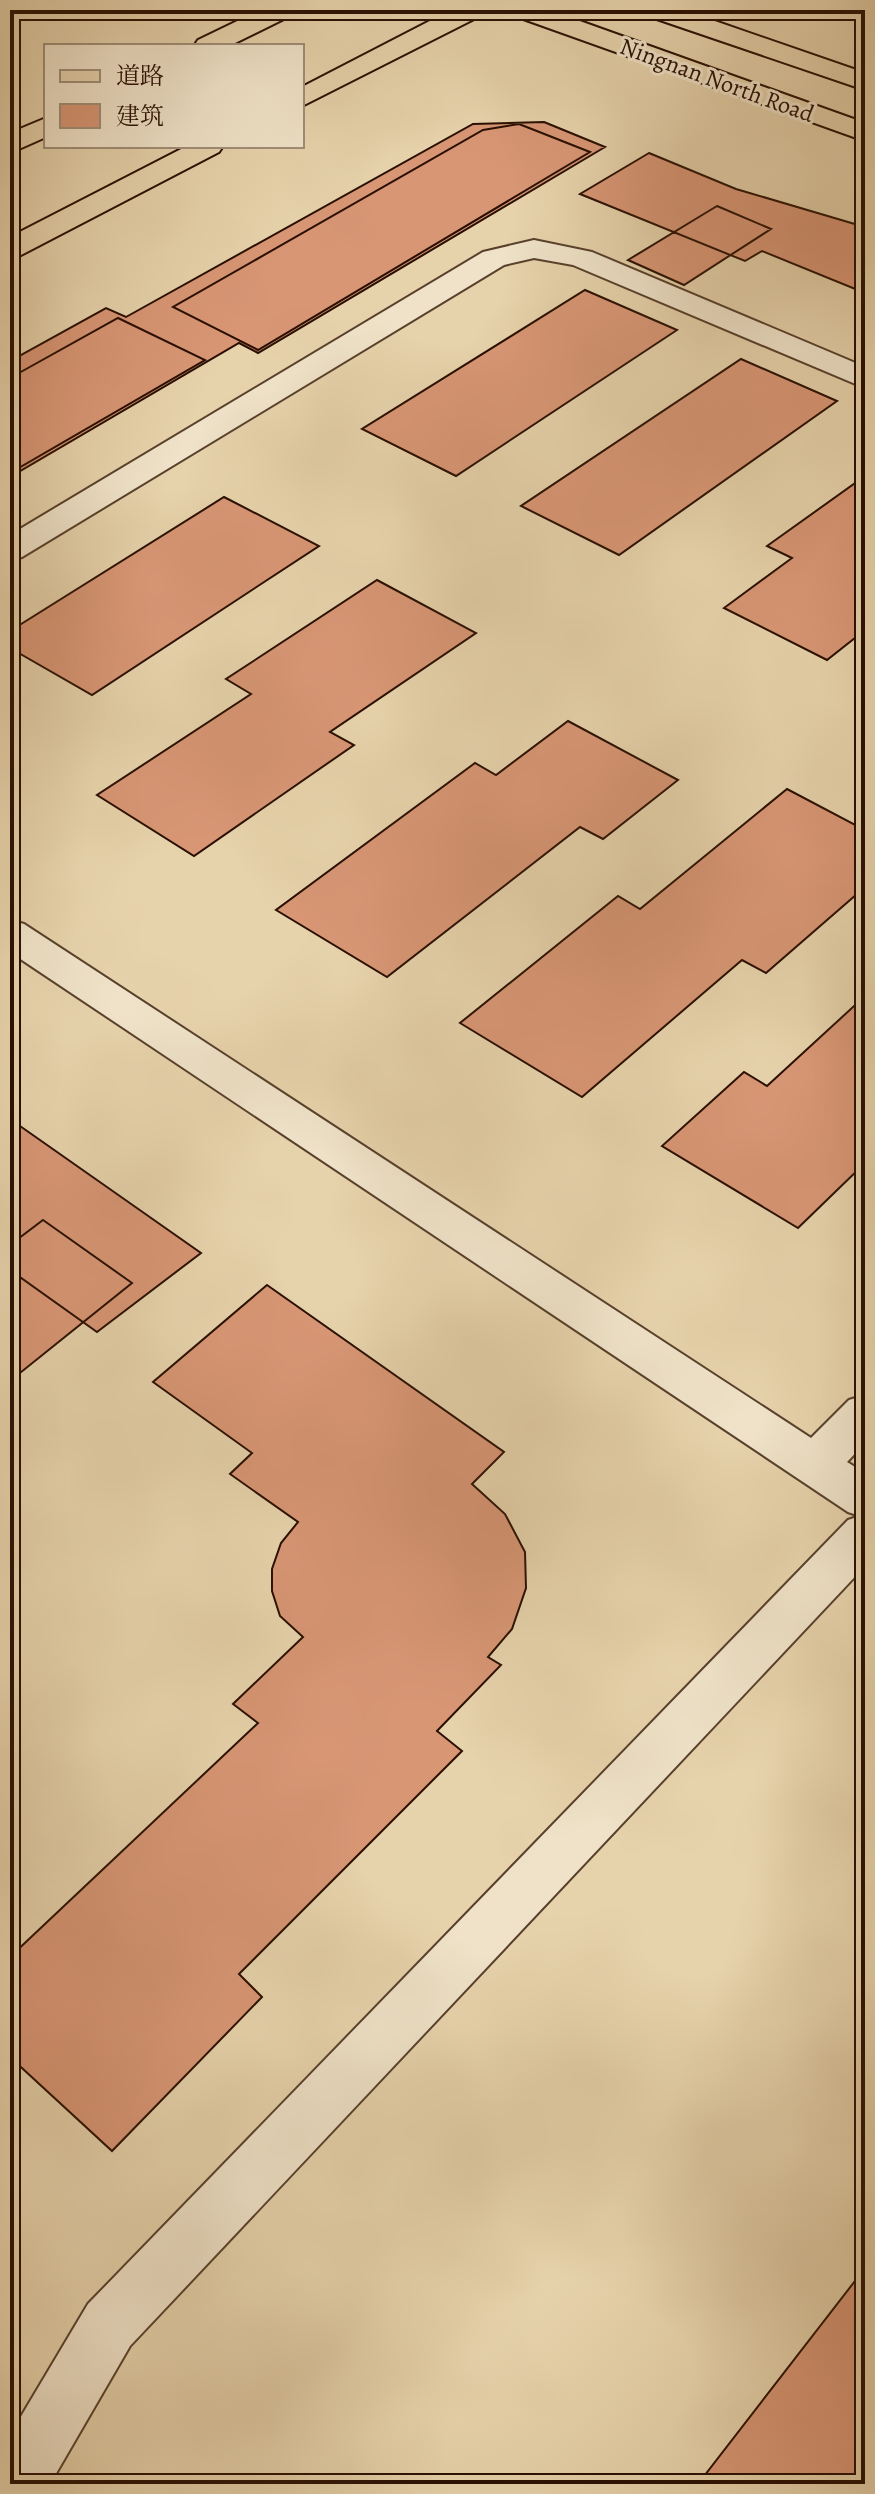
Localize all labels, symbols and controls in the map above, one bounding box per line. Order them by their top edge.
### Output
street label: Ningnan North Road [615,30,819,130]
legend [44,44,304,148]
text: 道路 [116,60,164,92]
text: 建筑 [116,100,164,132]

